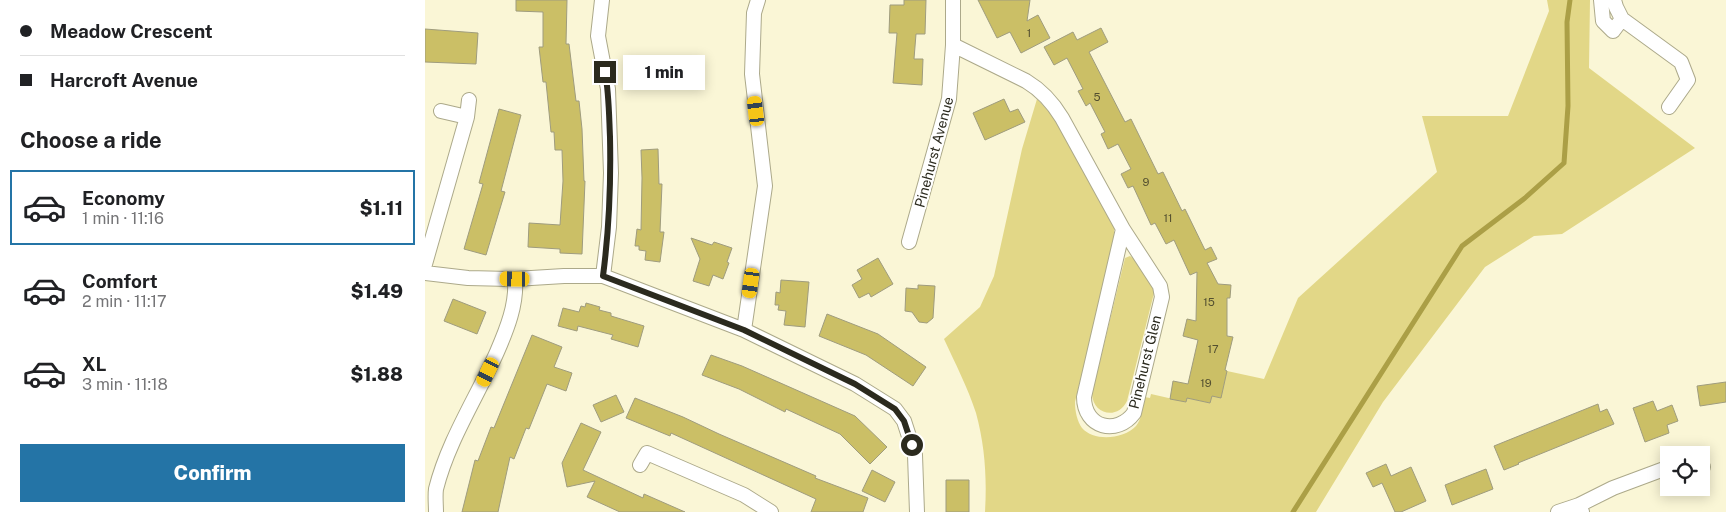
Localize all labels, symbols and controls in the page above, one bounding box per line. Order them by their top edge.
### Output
text: Meadow Crescent [50,20,213,42]
house number: 1 [1027,27,1031,39]
callout: 1 min [623,54,705,90]
route end [594,61,616,83]
text: 1 min [644,63,684,82]
text: Harcroft Avenue [50,69,198,91]
house number: 5 [1093,91,1101,103]
car [746,95,765,127]
street label: Pinehurst Avenue [912,95,957,209]
text: Choose a ride [20,127,162,153]
house number: 9 [1143,176,1150,188]
icon: car [22,185,67,230]
text: Economy [82,187,165,209]
text: $1.11 [359,197,403,219]
text: 1 min · 11:16 [82,209,164,228]
house number: 11 [1164,212,1172,224]
car [741,267,760,299]
icon: car [22,268,67,313]
text: Comfort [82,270,158,292]
car [499,271,530,287]
text: $1.49 [351,280,403,302]
text: 2 min · 11:17 [82,292,167,311]
house number: 15 [1203,296,1215,308]
street label: Pinehurst Glen [1126,313,1164,411]
house number: 17 [1207,343,1219,355]
icon: car [22,351,67,396]
text: XL [82,353,107,375]
car [474,355,501,389]
text: $1.88 [350,363,403,385]
text: 3 min · 11:18 [82,375,168,394]
house number: 19 [1200,377,1212,389]
route start [901,434,923,456]
button: Confirm [20,444,405,502]
map controls [1660,446,1710,496]
button: locate [1660,446,1710,496]

